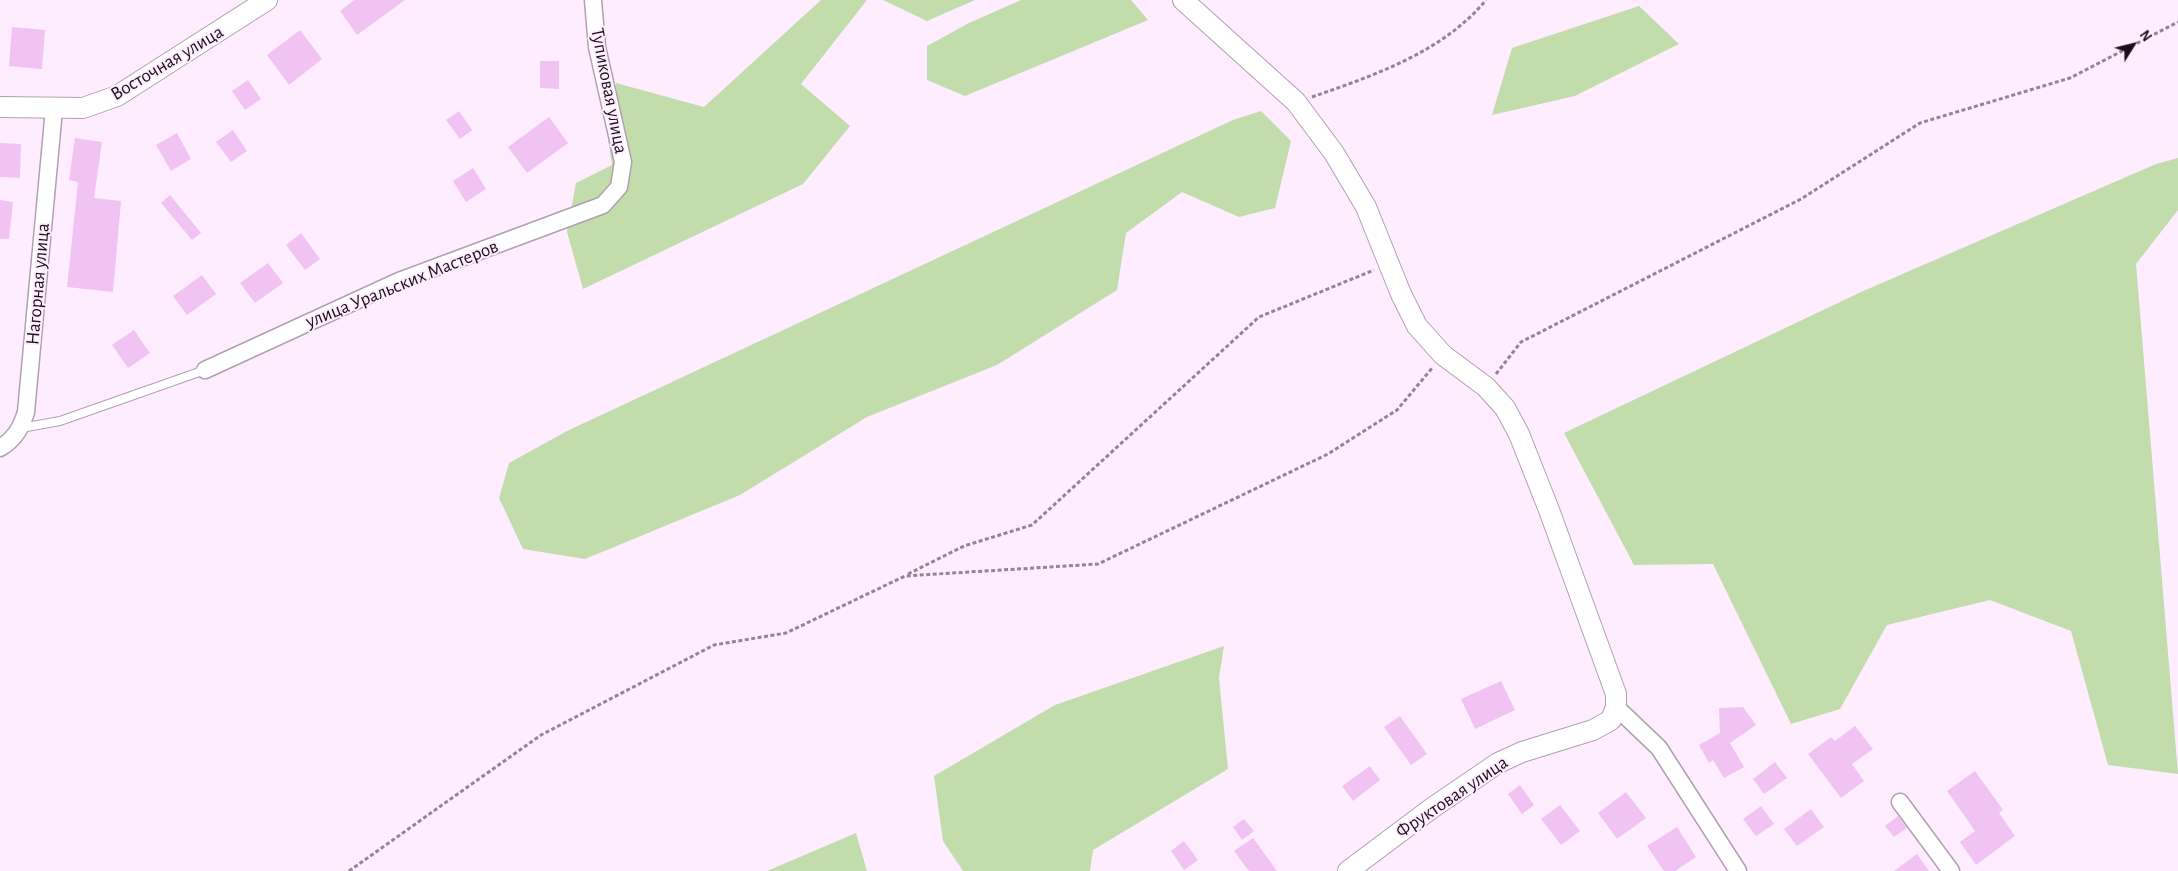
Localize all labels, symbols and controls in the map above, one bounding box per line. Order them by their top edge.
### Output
street label: Восточная улица [106,20,228,106]
north arrow [2108,20,2158,70]
street label: Тупиковая улица [586,26,632,156]
text: N [2137,28,2154,44]
street label: Нагорная улица [21,222,55,346]
street label: улица Уральских Мастеров [302,235,502,333]
street label: Фруктовая улица [1392,751,1512,843]

